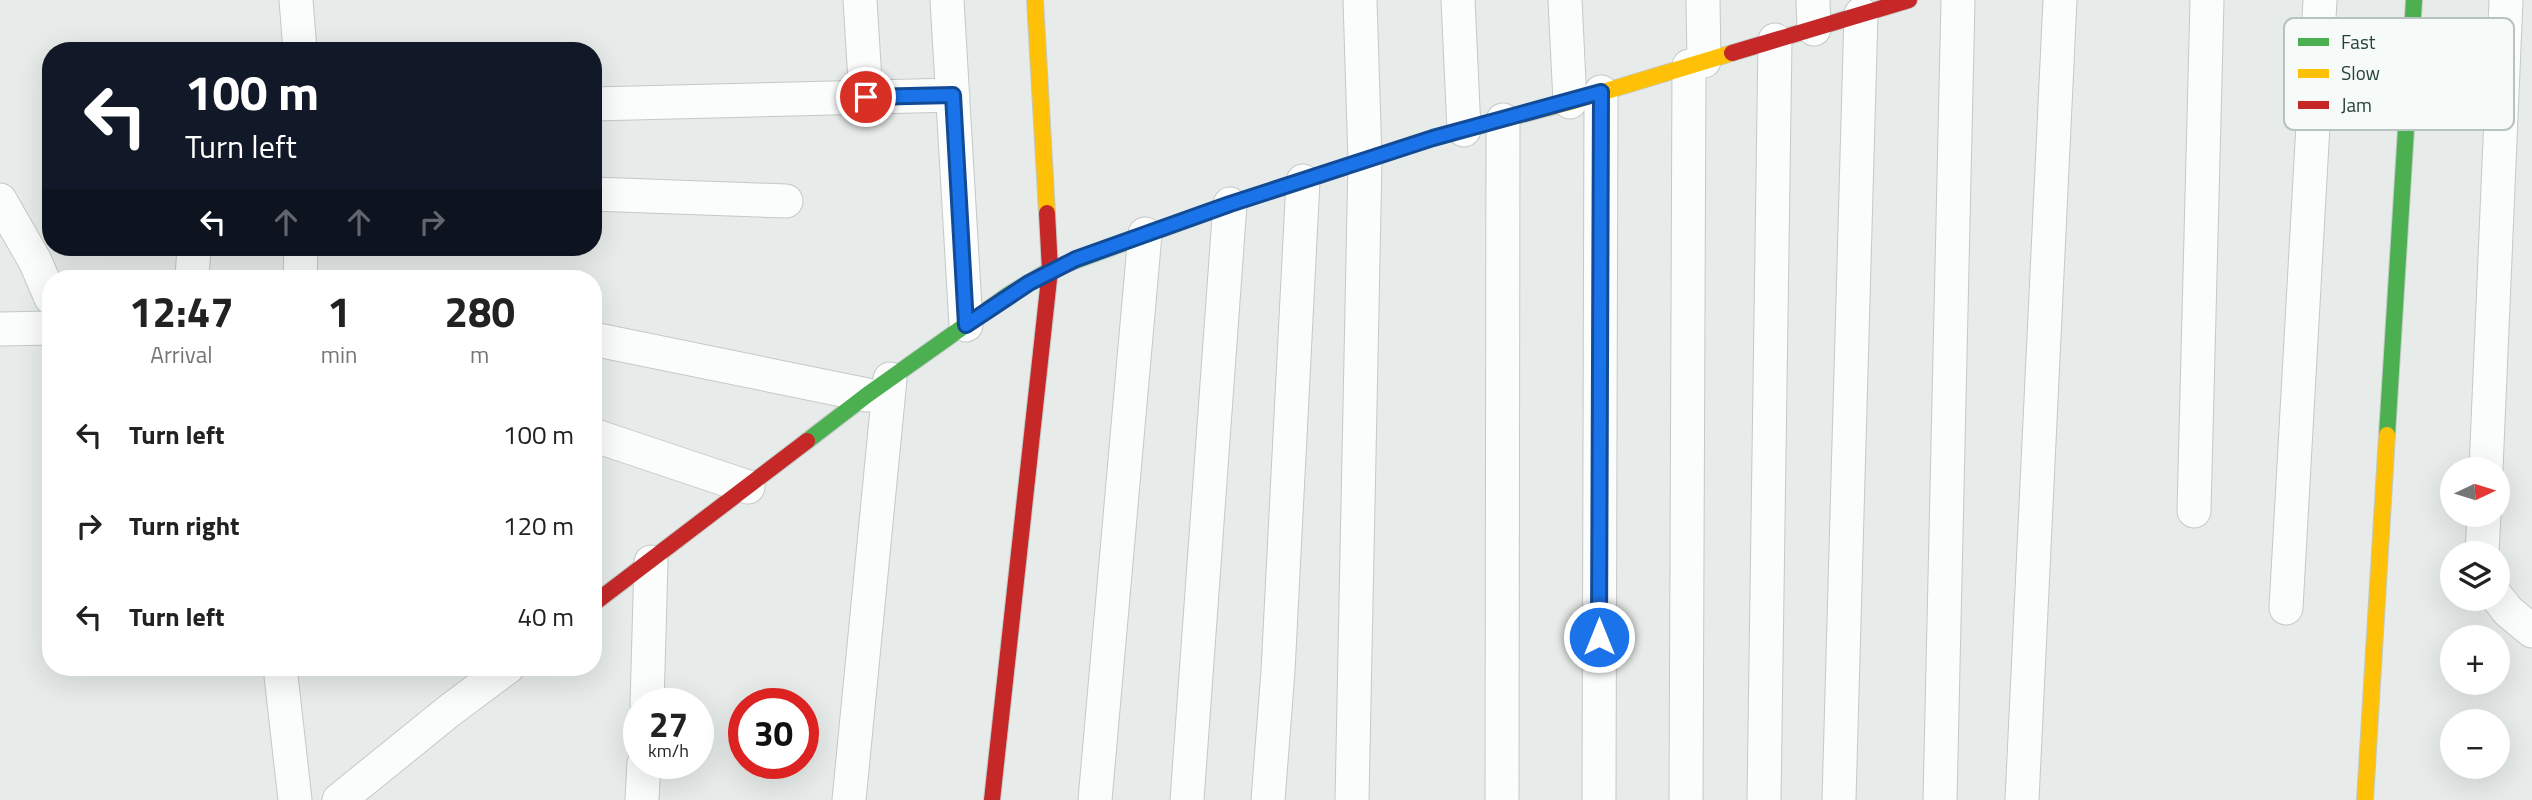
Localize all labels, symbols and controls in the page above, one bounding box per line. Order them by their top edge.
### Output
legend [2284,18,2514,130]
text: Fast [2341,27,2376,56]
text: 100 m [185,54,319,129]
text: Slow [2341,58,2380,87]
pin [836,67,896,127]
icon: left [70,70,161,161]
icon: arrive [847,78,885,116]
text: Jam [2341,90,2372,119]
text: Turn left [185,122,297,170]
icon: left [194,203,232,241]
icon: ahead [267,203,305,241]
icon: ahead [340,203,378,241]
icon: right [413,203,451,241]
text: 12:47 [129,279,234,343]
text: 1 [327,279,351,343]
text: 280 [444,279,515,343]
text: Arrival [150,337,213,372]
text: min [321,337,357,372]
text: m [470,337,489,372]
text: Turn left [129,415,224,454]
text: 100 m [503,415,574,454]
icon: left [70,416,108,454]
north arrow [2440,457,2510,527]
map controls [2440,457,2510,779]
text: Turn right [129,506,240,545]
text: 120 m [503,506,574,545]
icon: right [70,507,108,545]
button: layers [2440,541,2510,611]
text: Turn left [129,597,224,636]
text: 40 m [517,597,574,636]
icon: left [70,598,108,636]
position arrow [1562,600,1636,674]
button: + [2440,625,2510,695]
speed limit sign: 30 [728,688,819,779]
text: 27 [649,697,688,751]
button: − [2440,709,2510,779]
text: km/h [648,737,689,764]

